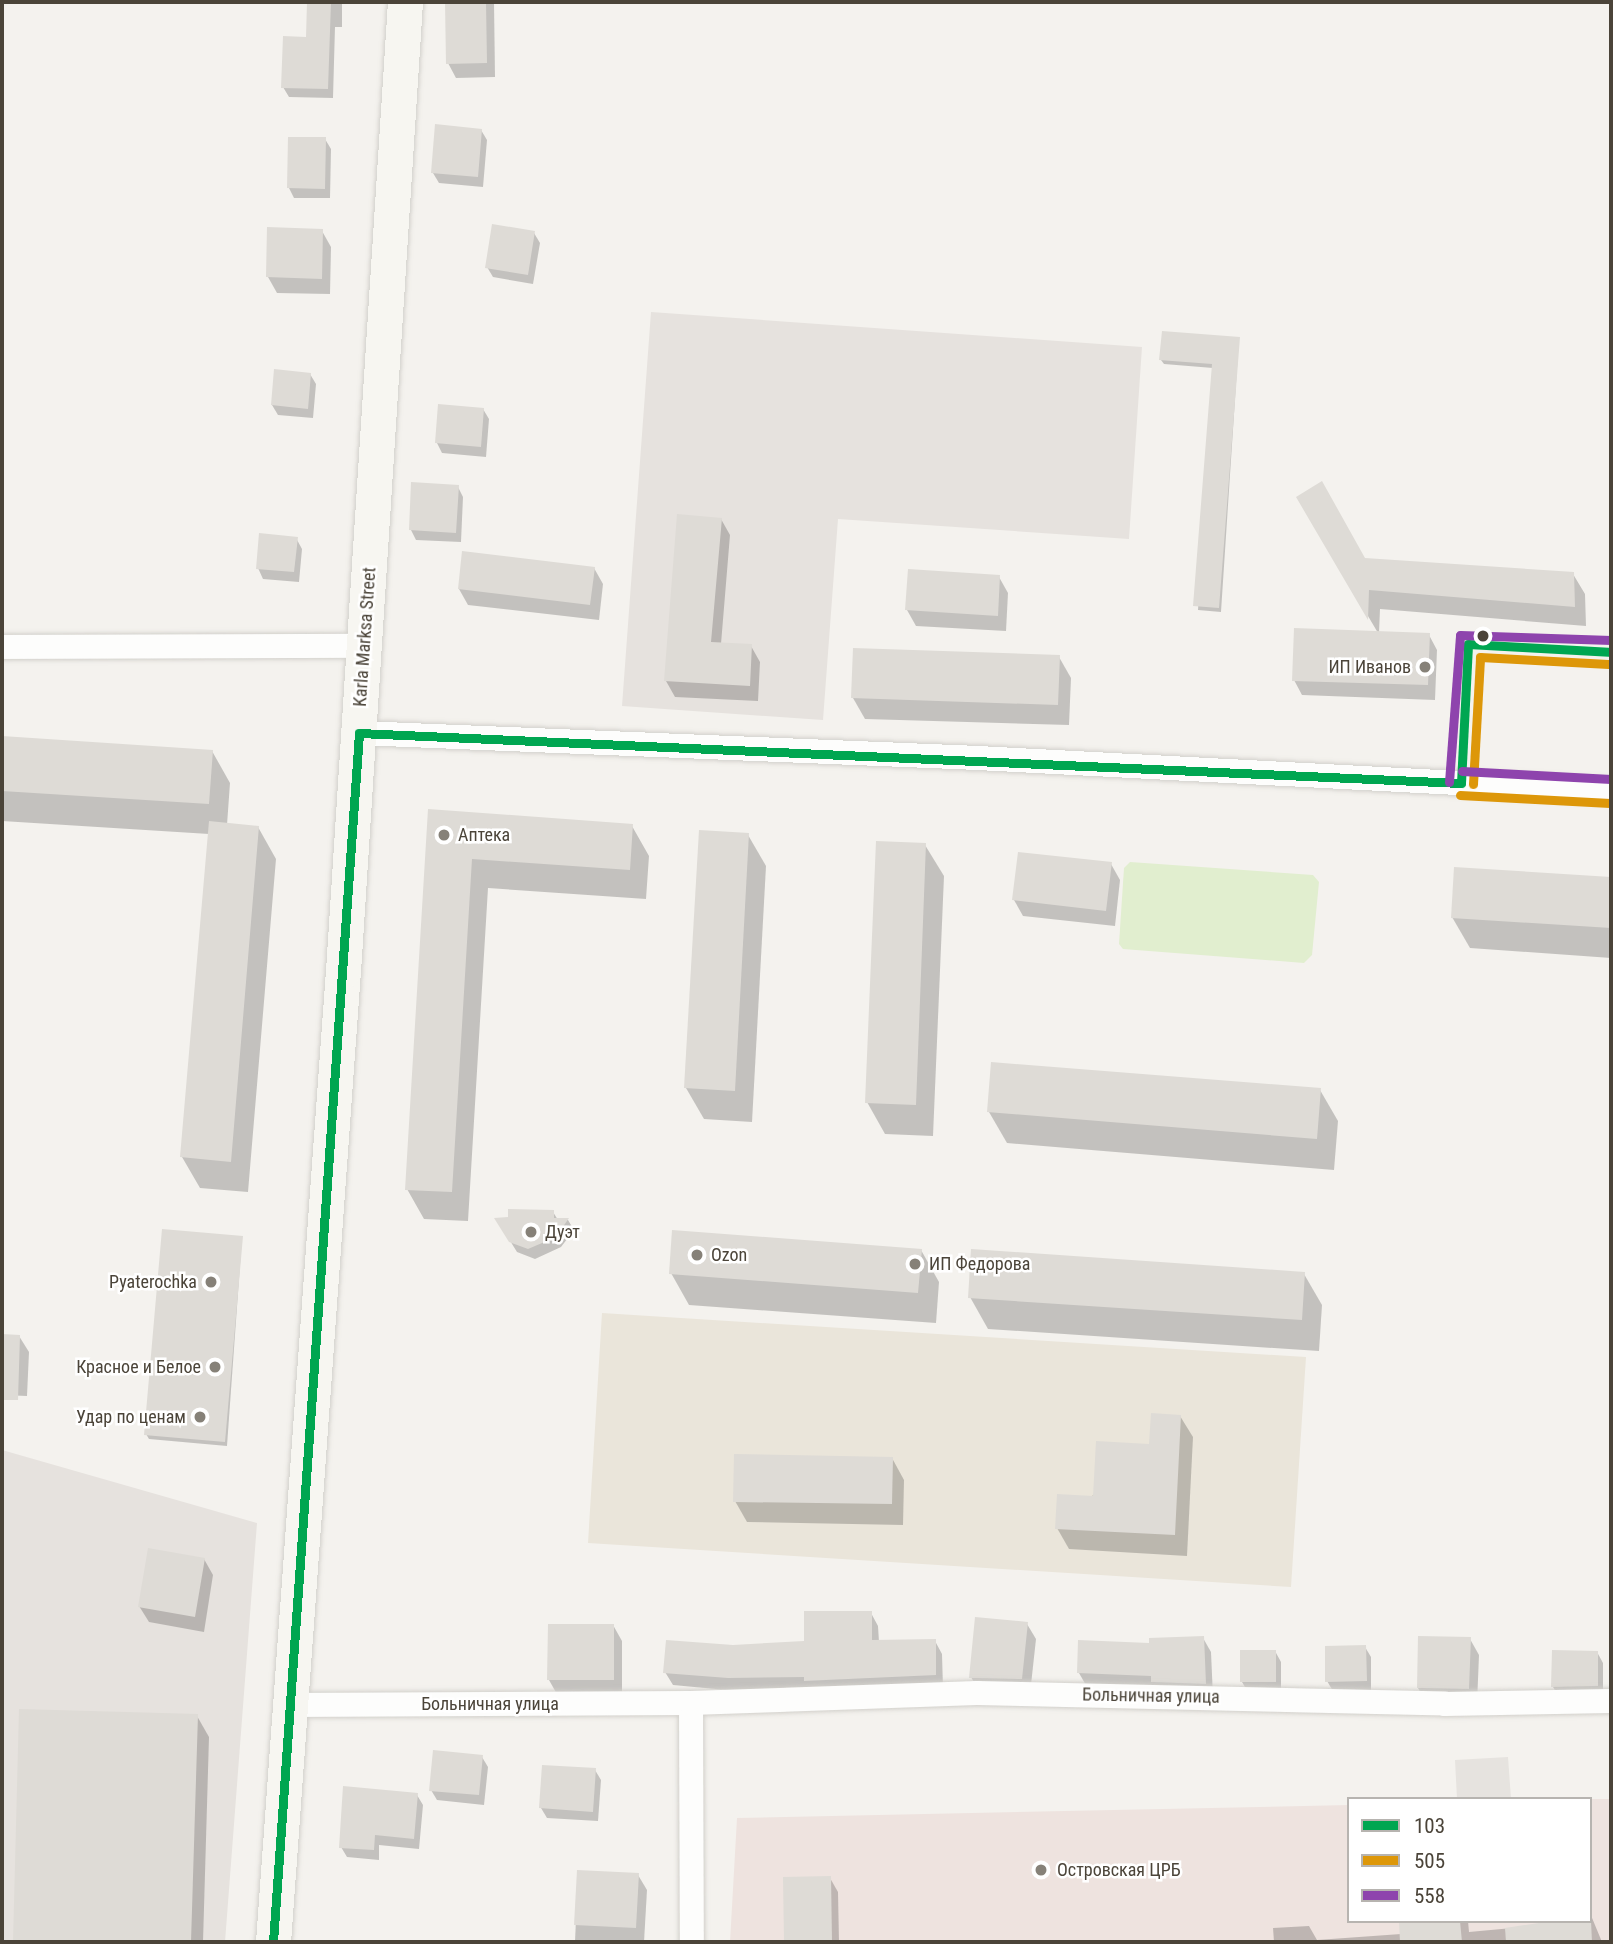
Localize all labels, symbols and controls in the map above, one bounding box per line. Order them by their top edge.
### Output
street label: Karla Marksa Street [349,567,381,707]
unlabelled marker [1476,629,1490,643]
place label: ИП Иванов [1328,656,1411,678]
marker: ИП Иванов [1417,659,1433,675]
place label: Аптека [458,824,510,846]
marker: Аптека [436,827,452,843]
place label: Дуэт [545,1221,580,1243]
marker: Дуэт [523,1224,539,1240]
place label: Ozon [711,1244,747,1266]
marker: Ozon [689,1247,705,1263]
place label: ИП Федорова [929,1253,1030,1275]
marker: ИП Федорова [907,1256,923,1272]
place label: Pyaterochka [109,1271,197,1293]
marker: Pyaterochka [203,1274,219,1290]
place label: Красное и Белое [76,1356,201,1378]
marker: Красное и Белое [207,1359,223,1375]
place label: Удар по ценам [76,1406,186,1428]
marker: Удар по ценам [192,1409,208,1425]
street label: Больничная улица [1082,1684,1220,1708]
street label: Больничная улица [421,1693,559,1715]
legend [1347,1797,1592,1923]
text: 103 [1414,1814,1445,1838]
text: 505 [1414,1849,1445,1873]
place label: Островская ЦРБ [1057,1859,1181,1881]
marker: Островская ЦРБ [1031,1860,1051,1880]
text: 558 [1414,1884,1445,1908]

